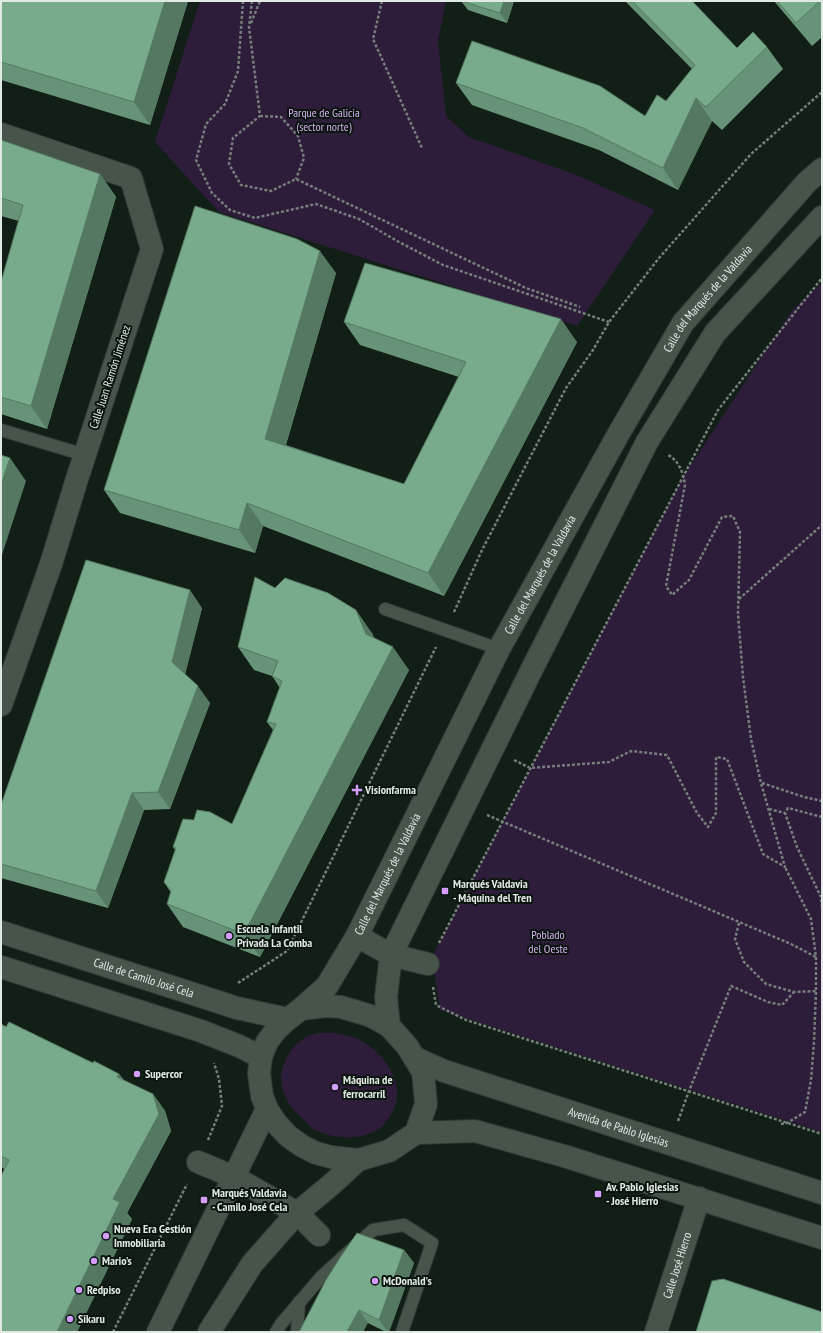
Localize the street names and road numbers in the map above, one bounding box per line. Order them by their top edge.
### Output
street label: Calle del Marqués de la Valdavia [660,241,755,355]
street label: Calle Juan Ramón Jiménez [86,323,133,431]
street label: Calle del Marqués de la Valdavia [501,512,579,637]
street label: Calle del Marqués de la Valdavia [351,810,424,937]
street label: Calle de Camilo José Cela [92,954,196,1001]
street label: Avenida de Pablo Iglesias [566,1104,671,1150]
street label: Calle José Hierro [659,1230,695,1300]

